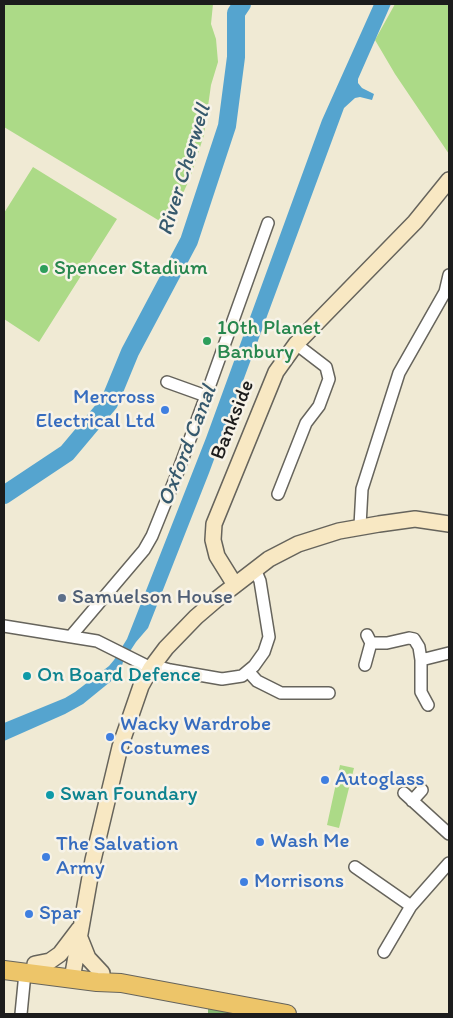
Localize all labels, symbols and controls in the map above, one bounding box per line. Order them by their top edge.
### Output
water label: River Cherwell [153,101,217,239]
place label: Spencer Stadium [54,256,208,282]
marker: Spencer Stadium [38,263,50,275]
place label: 10th Planet Banbury [217,316,321,366]
marker: 10th Planet Banbury [201,335,213,347]
street label: Bankside [206,377,260,463]
water label: Oxford Canal [153,382,223,510]
place label: Mercross Electrical Ltd [35,385,155,435]
marker: Mercross Electrical Ltd [159,404,171,416]
place label: Samuelson House [72,585,233,611]
marker: Samuelson House [56,592,68,604]
place label: On Board Defence [37,663,201,689]
marker: On Board Defence [21,670,33,682]
place label: Wacky Wardrobe Costumes [120,712,271,762]
marker: Wacky Wardrobe Costumes [104,731,116,743]
place label: Autoglass [335,767,425,793]
marker: Autoglass [319,774,331,786]
place label: Swan Foundary [60,782,197,808]
marker: Swan Foundary [44,789,56,801]
place label: Wash Me [270,829,349,855]
place label: The Salvation Army [56,832,178,882]
marker: Wash Me [254,836,266,848]
marker: The Salvation Army [40,851,52,863]
place label: Morrisons [254,869,344,895]
marker: Morrisons [238,876,250,888]
place label: Spar [39,901,81,927]
marker: Spar [23,908,35,920]

